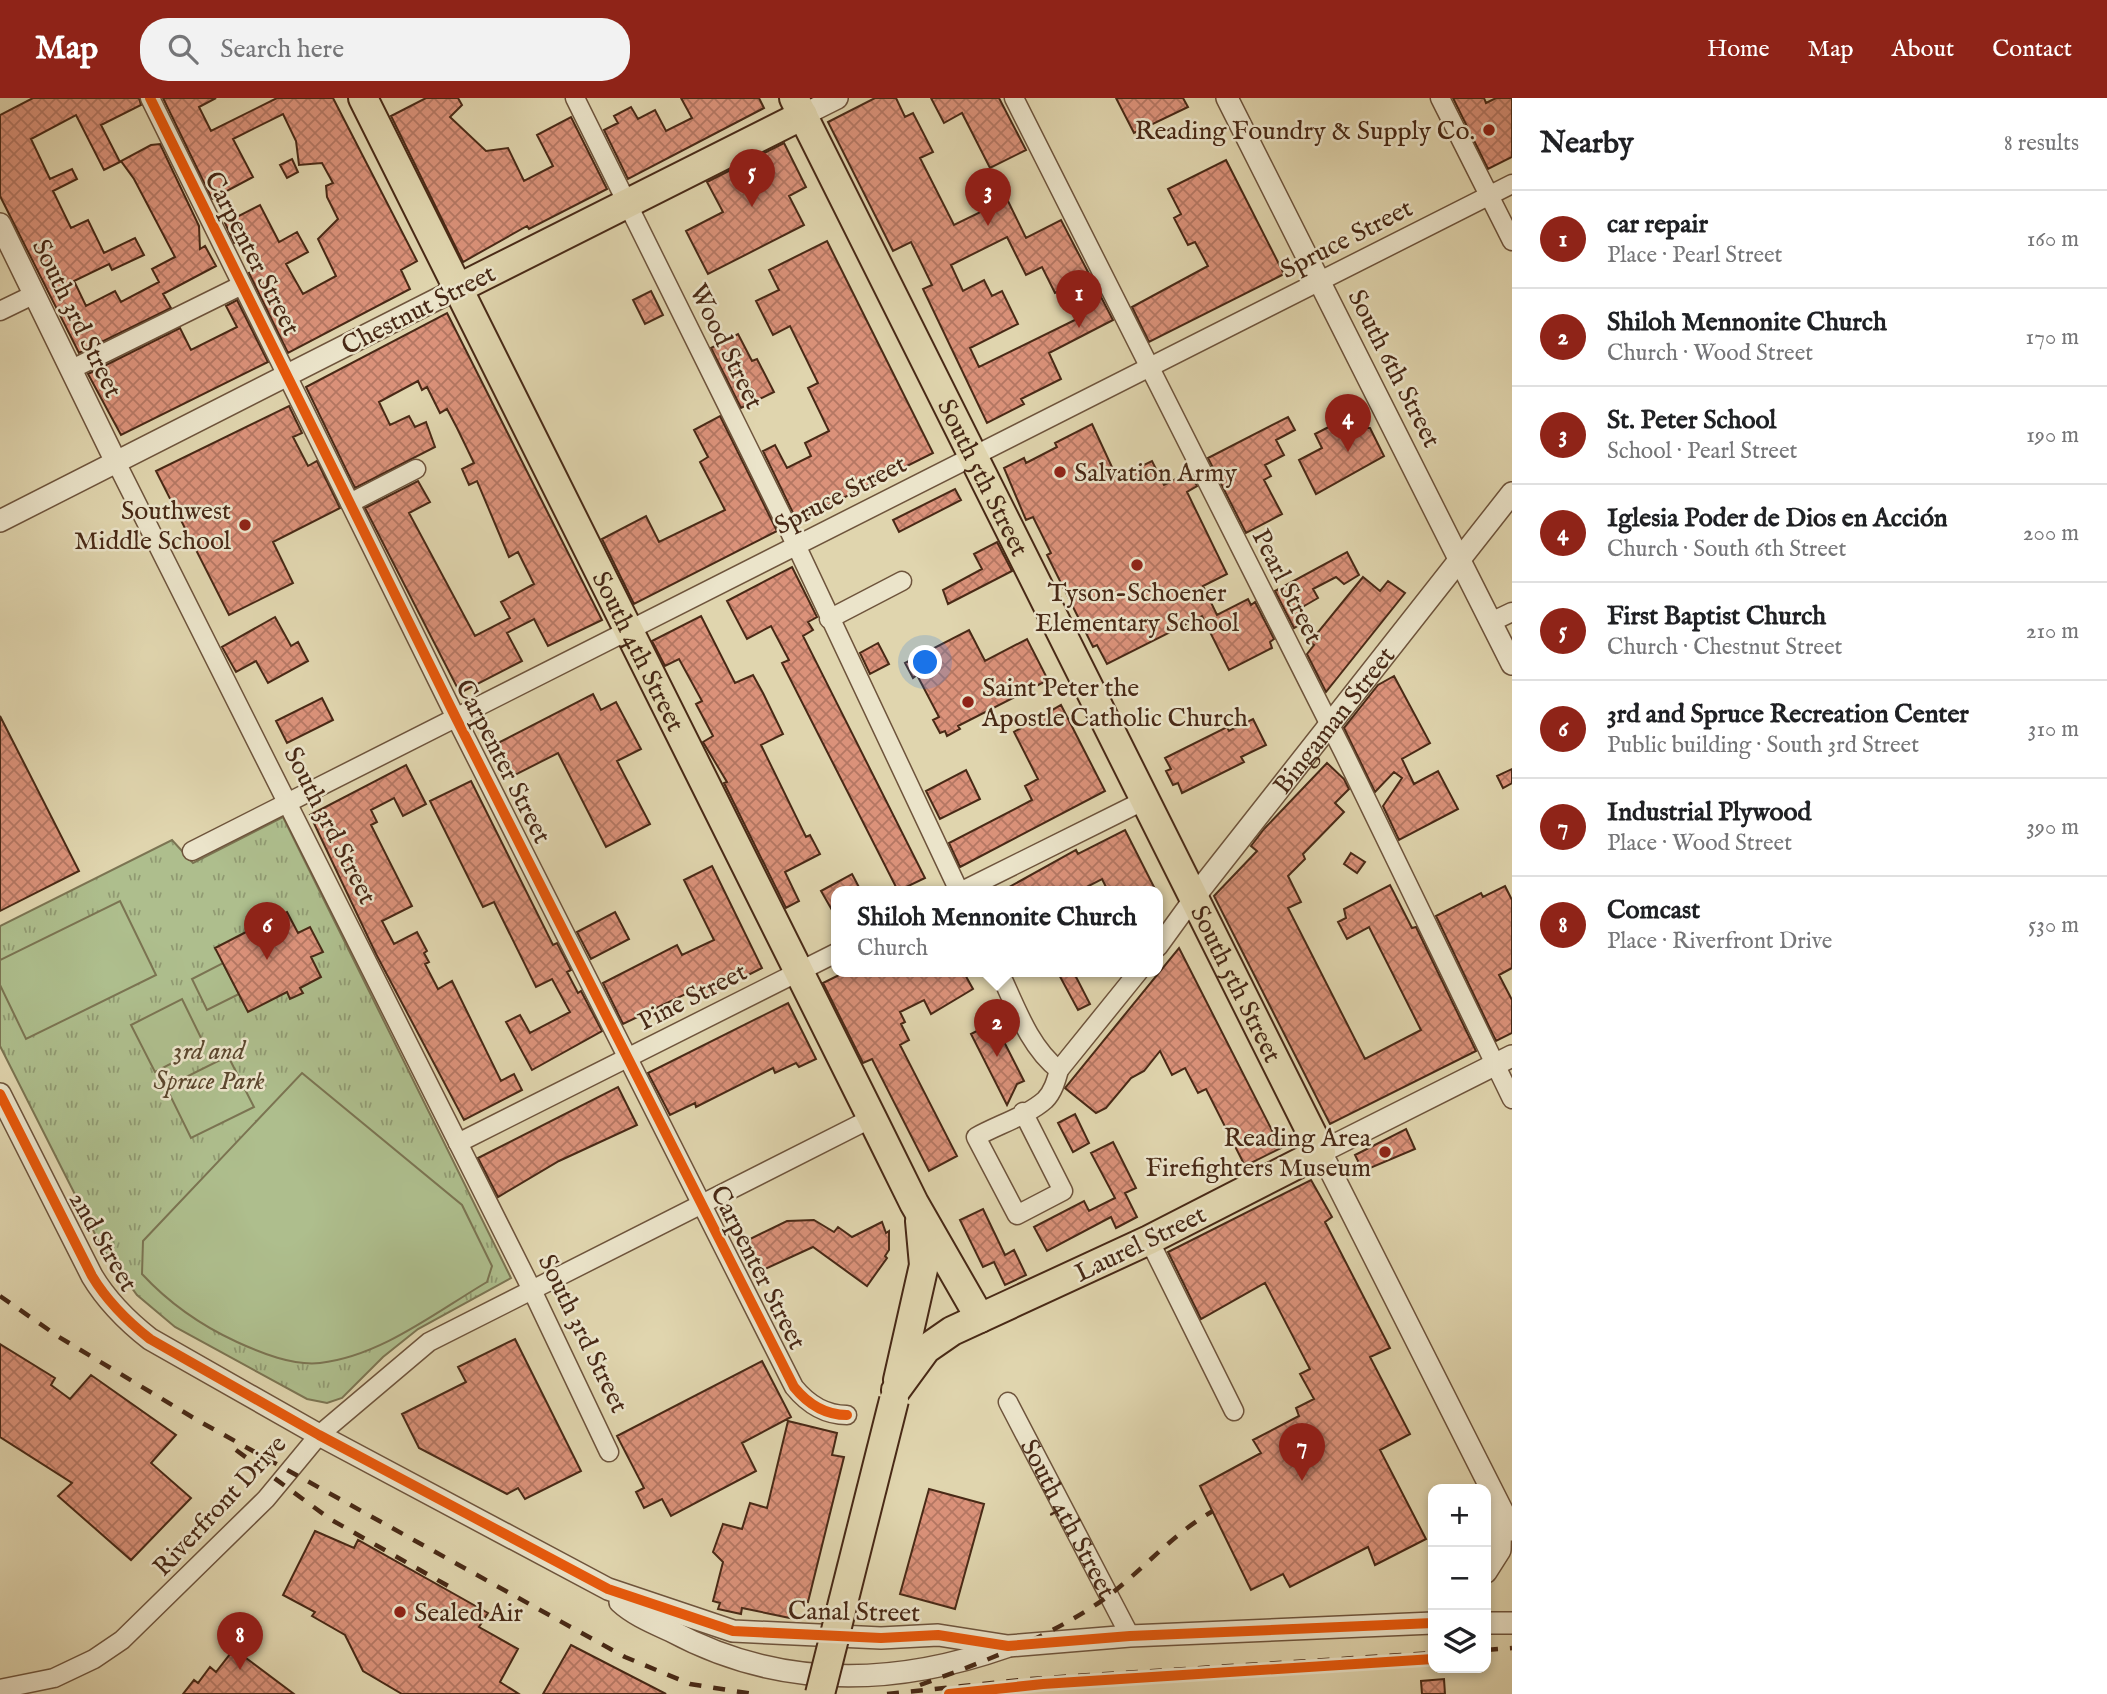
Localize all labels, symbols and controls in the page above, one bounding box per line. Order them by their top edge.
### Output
search box [140,18,630,81]
text: Map [35,28,98,70]
icon: search [164,30,202,68]
text: Search here [220,33,344,66]
text: Home [1707,34,1770,65]
text: Map [1808,34,1854,65]
text: About [1892,34,1954,65]
text: Contact [1992,34,2072,65]
place label: Reading Foundry & Supply Co. [1135,115,1475,148]
marker: Reading Foundry & Supply Co. [1481,122,1497,138]
text: Nearby [1540,125,1633,163]
text: 8 results [2004,129,2079,158]
pin: 5 [729,149,775,207]
street label: Carpenter Street [196,166,307,341]
pin: 3 [965,168,1011,226]
street label: Spruce Street [1275,192,1418,287]
text: car repair [1607,208,1708,241]
text: 1 [1559,225,1567,254]
text: 160 m [2027,225,2079,254]
street label: South 3rd Street [24,234,129,404]
text: Place · Pearl Street [1607,241,1782,270]
street label: Chestnut Street [336,257,501,363]
pin: 1 [1056,270,1102,328]
street label: Wood Street [681,278,770,415]
street label: South 6th Street [1340,284,1448,453]
text: Shiloh Mennonite Church [1607,306,1887,339]
text: 2 [1558,323,1568,352]
text: 170 m [2026,323,2079,352]
text: Church · Wood Street [1607,339,1813,368]
street label: South 5th Street [929,394,1035,562]
pin: 4 [1325,394,1371,452]
text: St. Peter School [1607,404,1776,437]
text: 3 [1559,421,1567,450]
text: 190 m [2026,421,2079,450]
text: School · Pearl Street [1607,437,1797,466]
street label: Spruce Street [769,448,912,543]
place label: Salvation Army [1074,457,1237,490]
marker: Salvation Army [1052,464,1068,480]
place label: Southwest Middle School [74,495,232,558]
text: Iglesia Poder de Dios en Acción [1607,502,1948,535]
marker: Southwest Middle School [237,517,253,533]
text: 4 [1557,519,1569,548]
text: 200 m [2023,519,2079,548]
street label: Pearl Street [1244,524,1330,650]
text: Church · South 6th Street [1607,535,1846,564]
marker: Tyson-Schoener Elementary School [1129,557,1145,573]
street label: South 4th Street [584,566,691,737]
place label: Tyson-Schoener Elementary School [1035,577,1240,640]
text: First Baptist Church [1607,600,1826,633]
text: 5 [1559,617,1567,646]
text: 210 m [2026,617,2079,646]
text: Church · Chestnut Street [1607,633,1842,662]
street label: Bingaman Street [1266,640,1403,801]
your location [908,645,942,679]
place label: Saint Peter the Apostle Catholic Church [981,672,1248,735]
street label: Carpenter Street [447,674,558,849]
marker: Saint Peter the Apostle Catholic Church [960,694,976,710]
text: 3rd and Spruce Recreation Center [1607,698,1969,731]
text: 6 [1558,715,1568,744]
text: 310 m [2028,715,2079,744]
text: Public building · South 3rd Street [1607,731,1919,760]
street label: South 3rd Street [276,741,384,910]
text: Industrial Plywood [1607,796,1811,829]
text: 7 [1558,813,1568,842]
text: 390 m [2026,813,2079,842]
text: Place · Wood Street [1607,829,1792,858]
popup [831,886,1163,977]
text: Comcast [1607,894,1700,927]
street label: South 5th Street [1182,900,1289,1068]
text: Shiloh Mennonite Church [857,901,1137,934]
pin: 6 [244,902,290,960]
text: 8 [1558,911,1568,940]
text: 530 m [2028,911,2079,940]
text: Place · Riverfront Drive [1607,927,1832,956]
text: Church [857,934,928,963]
street label: Pine Street [633,956,753,1039]
pin: 2 [974,999,1020,1057]
park label: 3rd and Spruce Park [153,1035,265,1098]
place label: Reading Area Firefighters Museum [1146,1122,1372,1185]
marker: Reading Area Firefighters Museum [1377,1144,1393,1160]
street label: Carpenter Street [702,1180,813,1355]
street label: 2nd Street [61,1186,145,1298]
street label: Laurel Street [1070,1198,1212,1290]
street label: South 3rd Street [530,1249,635,1419]
pin: 7 [1279,1423,1325,1481]
street label: Riverfront Drive [146,1428,294,1584]
street label: South 4th Street [1012,1434,1122,1604]
map controls [1428,1484,1491,1673]
button: + [1428,1484,1491,1547]
button: − [1428,1547,1491,1610]
street label: Canal Street [788,1595,920,1630]
place label: Sealed Air [414,1597,523,1630]
marker: Sealed Air [392,1604,408,1620]
button: layers [1428,1610,1491,1673]
pin: 8 [217,1612,263,1670]

